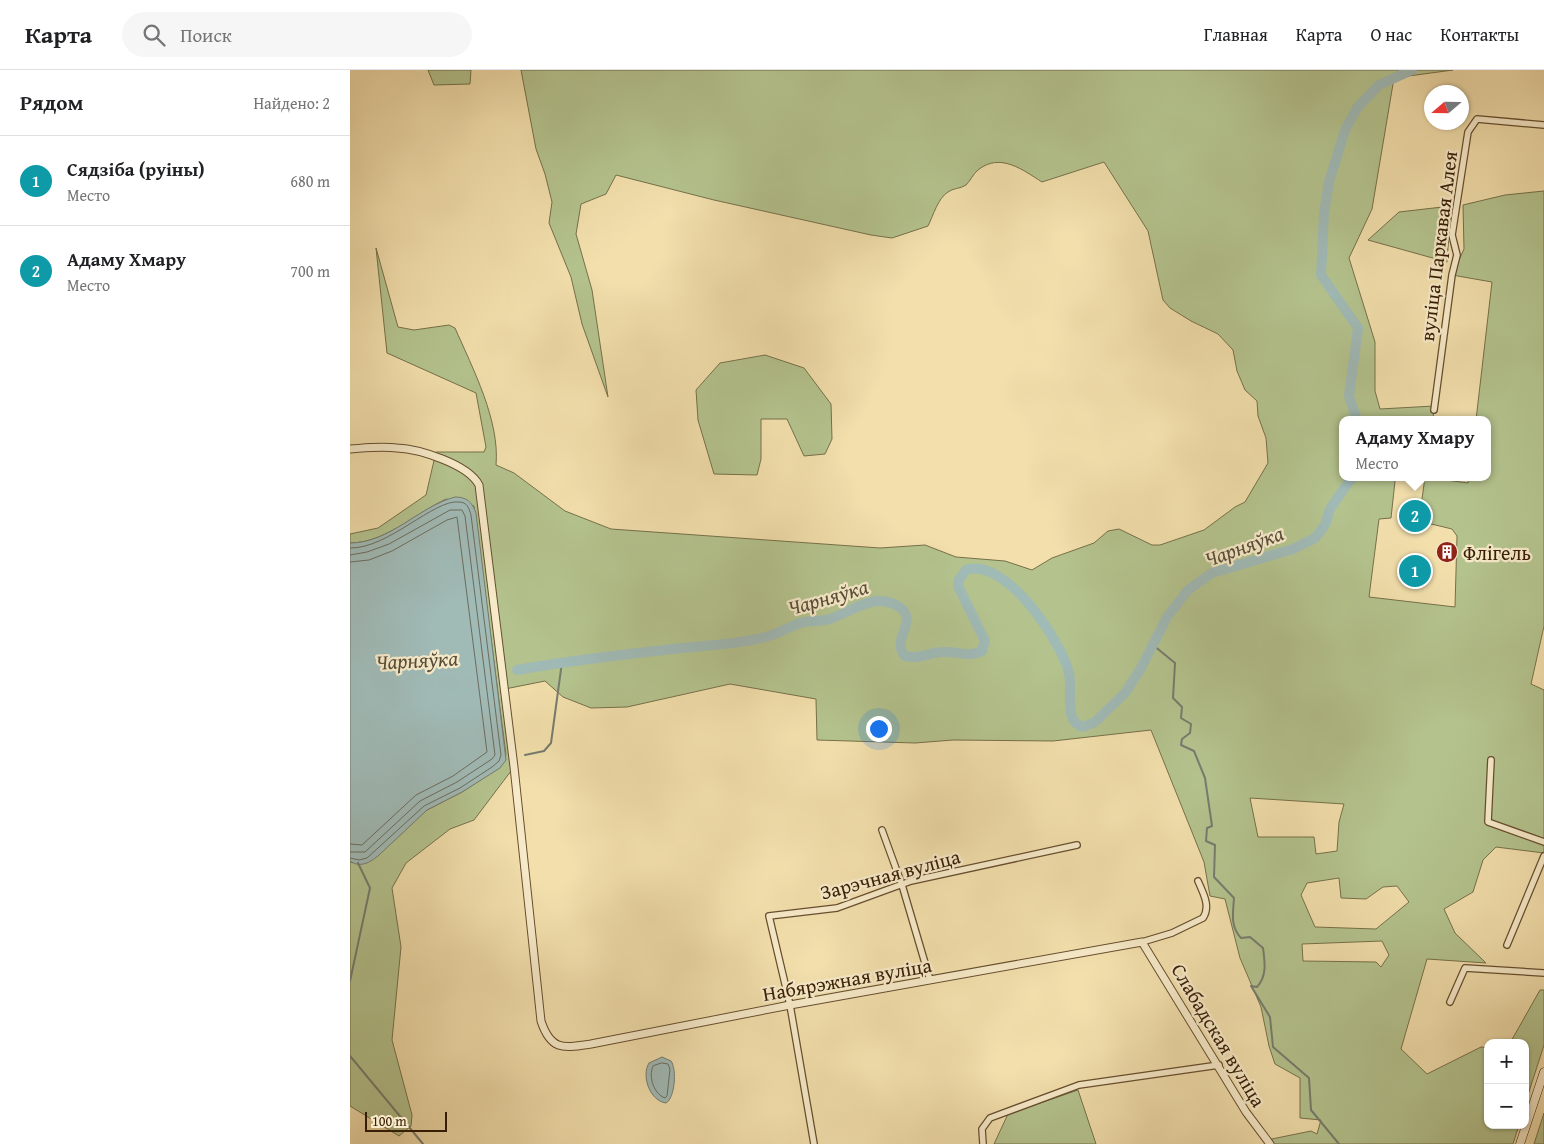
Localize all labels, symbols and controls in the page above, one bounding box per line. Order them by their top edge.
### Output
search box [122,12,472,57]
text: Карта [25,17,92,52]
icon: search [140,21,168,49]
text: Поиск [180,21,232,49]
text: Главная [1204,21,1268,48]
text: Карта [1296,21,1342,48]
text: О нас [1370,21,1412,48]
text: Контакты [1440,21,1519,48]
north arrow [1424,85,1469,130]
text: Рядом [20,87,83,118]
text: Найдено: 2 [253,91,330,115]
street label: вуліца Паркавая Алея [1412,149,1464,343]
text: Сядзіба (руіны) [67,155,205,183]
text: 1 [32,169,40,193]
text: 680 m [290,169,330,193]
text: Место [67,183,110,207]
text: Адаму Хмару [67,245,186,273]
text: 2 [32,259,40,283]
text: 700 m [290,259,330,283]
text: Место [67,273,110,297]
popup [1339,416,1491,481]
text: Адаму Хмару [1355,423,1475,451]
text: Место [1355,451,1399,475]
pin: 2 [1399,497,1431,535]
water label: Чарняўка [1200,517,1288,575]
place label: Флігель [1463,538,1531,567]
building icon: Флігель [1435,540,1459,564]
pin: 1 [1399,552,1431,590]
water label: Чарняўка [784,571,872,623]
water label: Чарняўка [375,642,459,678]
your location [866,716,892,742]
street label: Зарэчная вуліца [817,841,964,907]
street label: Набярэжная вуліца [760,950,934,1008]
street label: Слабадская вуліца [1165,958,1274,1113]
map controls [1484,1039,1529,1129]
button: + [1484,1039,1529,1084]
button: − [1484,1084,1529,1129]
scale bar [365,1109,448,1132]
text: 100 m [372,1111,407,1131]

